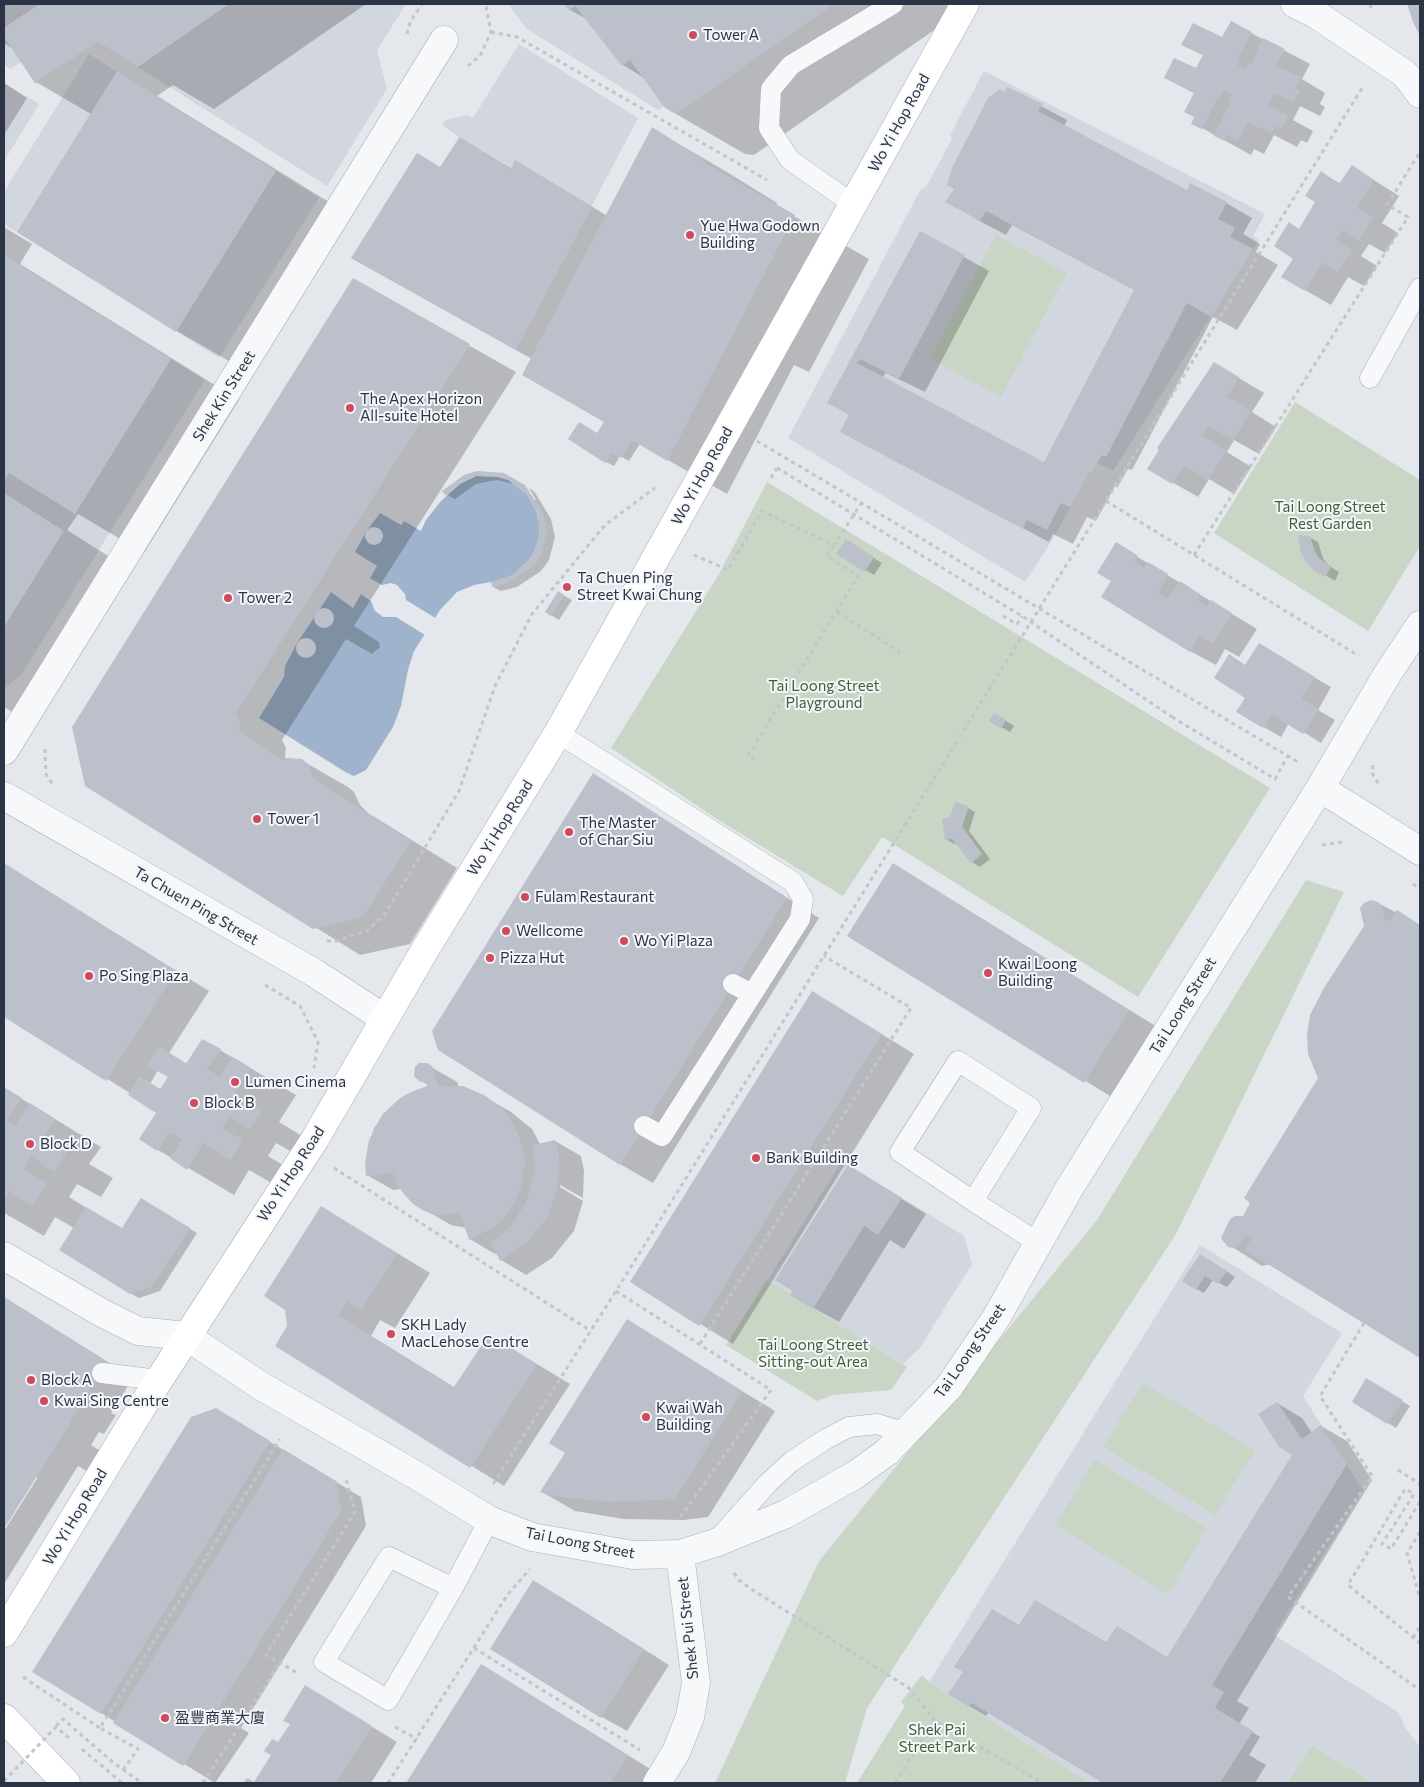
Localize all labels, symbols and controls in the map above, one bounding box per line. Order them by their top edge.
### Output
place label: Tower A [703,26,759,44]
marker: Tower A [687,29,699,41]
street label: Wo Yi Hop Road [865,71,933,175]
place label: Yue Hwa Godown Building [700,217,820,252]
marker: Yue Hwa Godown Building [684,229,696,241]
street label: Shek Kin Street [189,347,259,445]
place label: The Apex Horizon All-suite Hotel [360,390,482,425]
marker: The Apex Horizon All-suite Hotel [344,402,356,414]
street label: Wo Yi Hop Road [668,424,736,528]
park label: Tai Loong Street Rest Garden [1274,498,1386,533]
place label: Ta Chuen Ping Street Kwai Chung [577,569,702,604]
marker: Ta Chuen Ping Street Kwai Chung [561,581,573,593]
place label: Tower 2 [238,589,292,607]
marker: Tower 2 [222,592,234,604]
park label: Tai Loong Street Playground [768,677,880,712]
street label: Wo Yi Hop Road [463,777,537,879]
place label: Tower 1 [267,810,319,828]
marker: Tower 1 [251,813,263,825]
place label: The Master of Char Siu [579,814,657,849]
marker: The Master of Char Siu [563,826,575,838]
street label: Ta Chuen Ping Street [130,863,262,949]
place label: Fulam Restaurant [535,888,654,906]
marker: Fulam Restaurant [519,891,531,903]
place label: Wellcome [516,922,583,940]
marker: Wellcome [500,925,512,937]
place label: Wo Yi Plaza [634,932,713,950]
marker: Wo Yi Plaza [618,935,630,947]
place label: Pizza Hut [500,949,565,967]
marker: Pizza Hut [484,952,496,964]
street label: Tai Loong Street [1146,954,1220,1058]
place label: Kwai Loong Building [998,955,1077,990]
place label: Po Sing Plaza [99,967,189,985]
marker: Kwai Loong Building [982,967,994,979]
marker: Po Sing Plaza [83,970,95,982]
place label: Lumen Cinema [245,1073,346,1091]
marker: Lumen Cinema [229,1076,241,1088]
place label: Block B [204,1094,255,1112]
marker: Block B [188,1097,200,1109]
street label: Wo Yi Hop Road [254,1123,328,1225]
place label: Block D [40,1135,92,1153]
marker: Block D [24,1138,36,1150]
place label: Bank Building [766,1149,858,1167]
marker: Bank Building [750,1152,762,1164]
street label: Tai Loong Street [931,1300,1009,1402]
place label: SKH Lady MacLehose Centre [401,1316,529,1351]
marker: SKH Lady MacLehose Centre [385,1328,397,1340]
park label: Tai Loong Street Sitting-out Area [757,1336,869,1371]
place label: Block A [41,1371,92,1389]
marker: Block A [25,1374,37,1386]
place label: Kwai Sing Centre [54,1392,169,1410]
marker: Kwai Sing Centre [38,1395,50,1407]
place label: Kwai Wah Building [656,1399,723,1434]
marker: Kwai Wah Building [640,1411,652,1423]
street label: Wo Yi Hop Road [39,1465,111,1569]
street label: Tai Loong Street [524,1524,636,1562]
street label: Shek Pui Street [674,1576,702,1680]
place label: 盈豐商業大廈 [175,1709,265,1727]
marker: 盈豐商業大廈 [159,1712,171,1724]
park label: Shek Pai Street Park [899,1721,975,1756]

